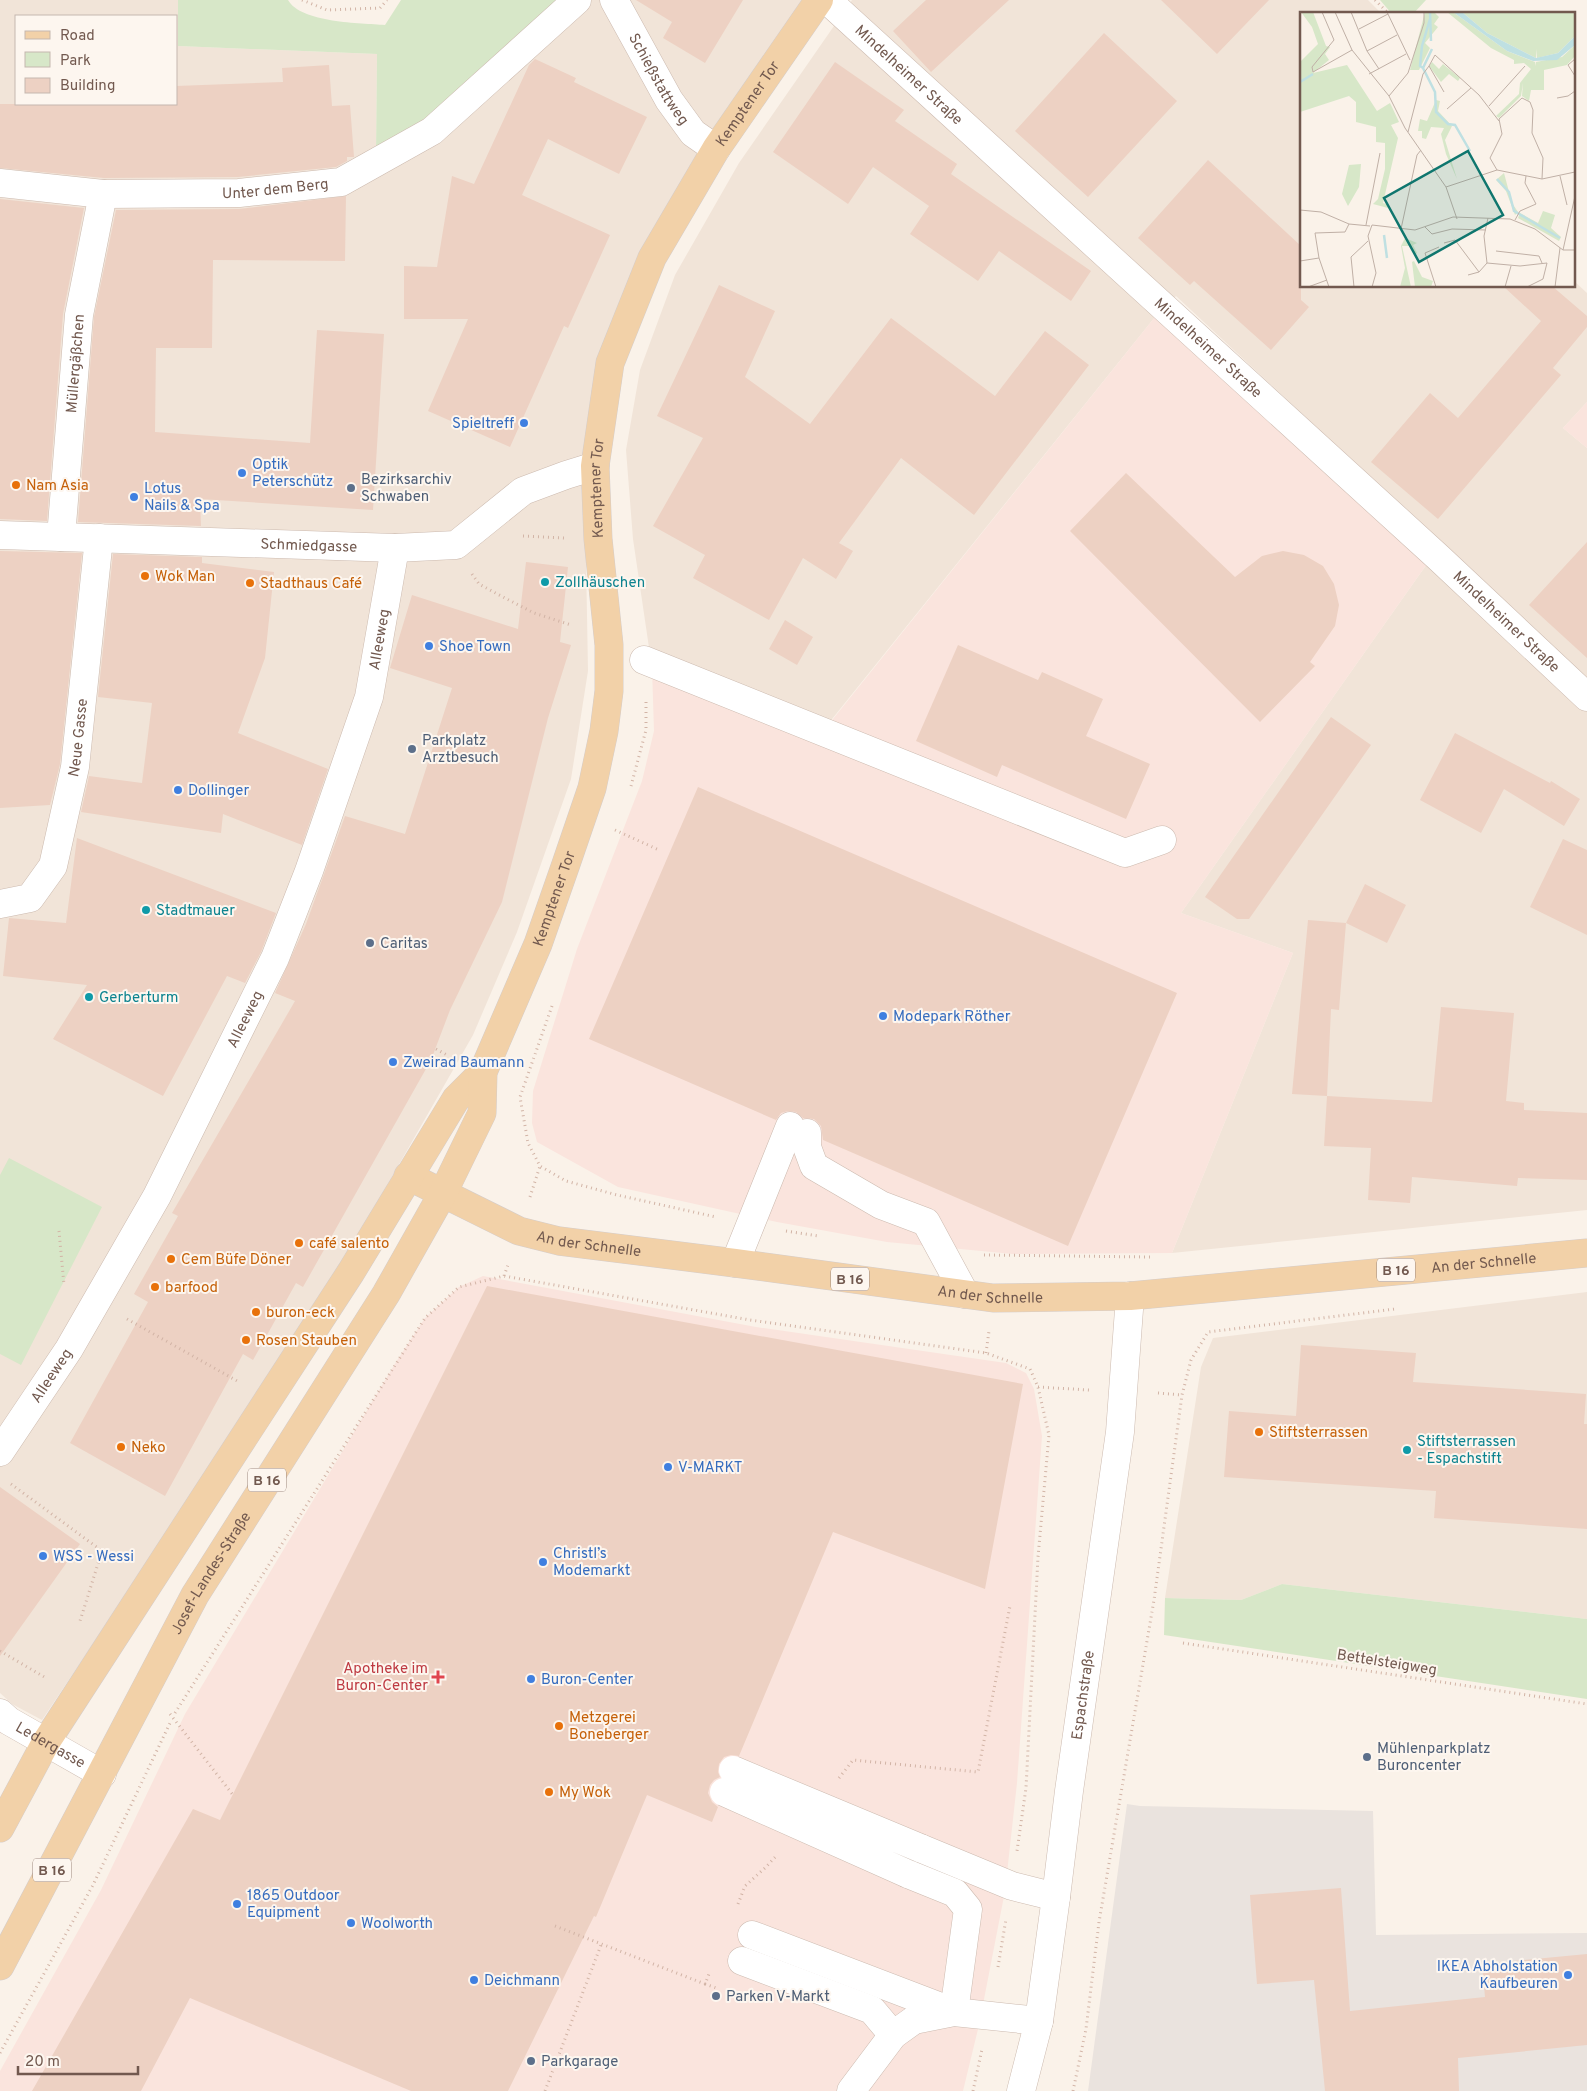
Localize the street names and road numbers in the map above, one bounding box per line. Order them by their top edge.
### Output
street label: Mindelheimer Straße [850,22,966,130]
street label: Schießstattweg [623,31,692,130]
street label: Kemptener Tor [712,58,785,151]
street label: Unter dem Berg [222,175,329,204]
street label: Mindelheimer Straße [1149,295,1265,403]
street label: Müllergäßchen [63,313,90,414]
street label: Kemptener Tor [587,437,610,538]
street label: Schmiedgasse [260,536,357,558]
street label: Mindelheimer Straße [1448,568,1563,677]
street label: Alleeweg [366,608,395,672]
street label: Neue Gasse [65,697,93,779]
street label: Kemptener Tor [530,849,581,949]
street label: Alleeweg [224,988,268,1052]
street label: An der Schnelle [534,1228,642,1262]
street label: An der Schnelle [1430,1250,1537,1279]
road number: B 16 [1377,1258,1415,1282]
road number: B 16 [831,1268,869,1290]
street label: An der Schnelle [936,1283,1043,1309]
street label: Alleeweg [27,1345,78,1407]
road number: B 16 [248,1468,286,1492]
street label: Josef-Landes-Straße [168,1509,256,1638]
street label: Bettelsteigweg [1335,1646,1438,1681]
street label: Espachstraße [1068,1649,1100,1741]
street label: Ledergasse [12,1719,88,1773]
road number: B 16 [33,1858,71,1882]

